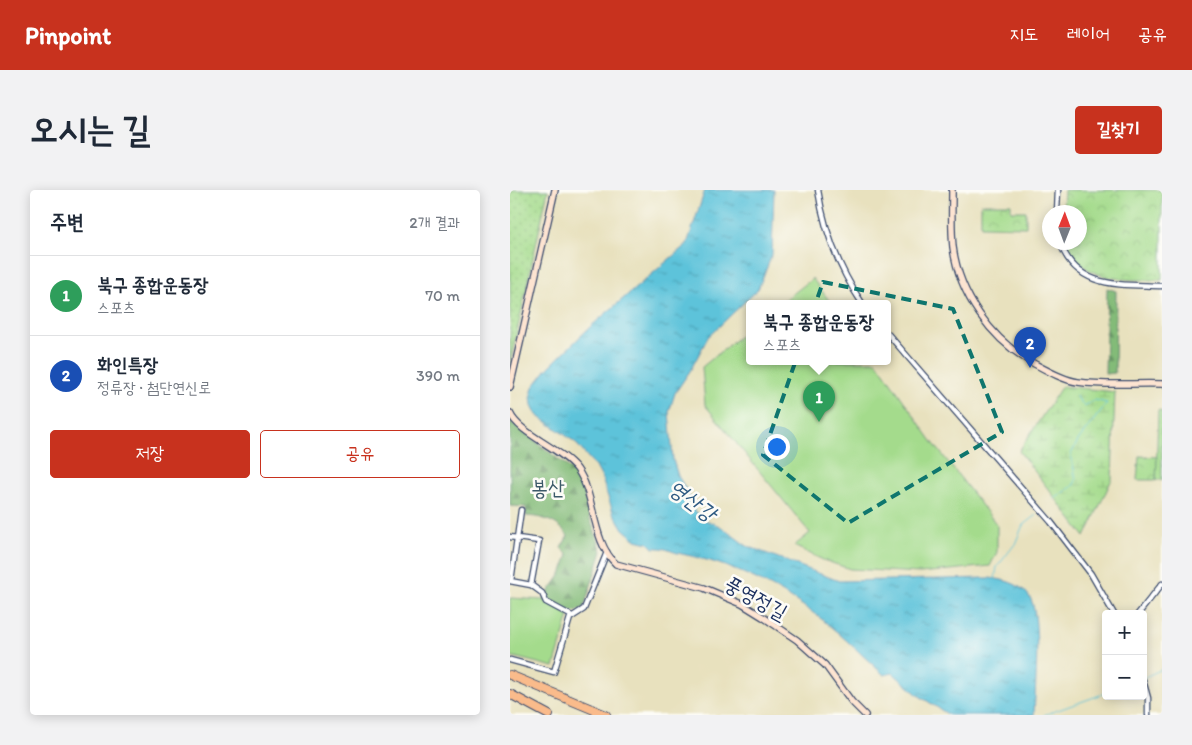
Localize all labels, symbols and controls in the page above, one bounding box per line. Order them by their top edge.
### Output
text: Pinpoint [25,21,111,50]
text: 지도 [1010,23,1039,45]
text: 레이어 [1067,23,1110,45]
text: 공유 [1138,23,1167,45]
button: 길찾기 [1075,106,1162,154]
text: 오시는 길 [30,108,151,150]
north arrow [1042,205,1087,250]
text: 주변 [50,209,84,234]
text: 2개 결과 [409,213,460,232]
text: 북구 종합운동장 [97,273,208,296]
text: 1 [62,286,70,305]
text: 70 m [425,286,460,305]
text: 스포츠 [97,298,136,317]
popup [746,300,891,365]
text: 북구 종합운동장 [763,310,874,333]
pin: 2 [1014,327,1046,368]
text: 스포츠 [763,335,801,354]
text: 화인특장 [97,353,158,376]
text: 2 [62,366,70,385]
text: 390 m [416,366,460,385]
text: 정류장 · 첨단연신로 [97,378,211,397]
pin: 1 [803,381,835,422]
button: 저장 [50,430,250,478]
button: 공유 [260,430,460,478]
your location [764,434,790,460]
water label: 영산강 [663,474,724,529]
park label: 봉산 [531,475,565,500]
street label: 풍영정길 [721,570,792,625]
map controls [1102,610,1147,700]
button: + [1102,610,1147,655]
button: − [1102,655,1147,700]

